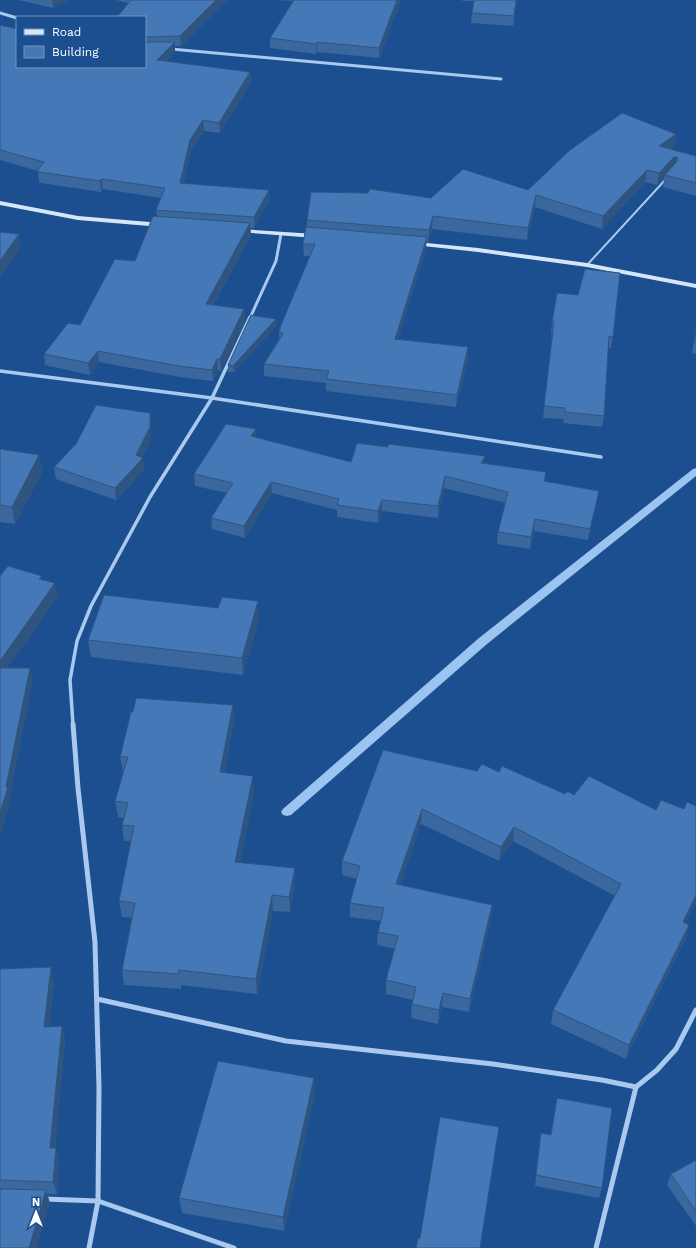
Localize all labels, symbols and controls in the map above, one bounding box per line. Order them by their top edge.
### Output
legend [16,16,146,68]
text: Road [52,25,81,39]
text: Building [52,45,99,59]
north arrow [16,1192,56,1232]
text: N [32,1196,40,1209]

